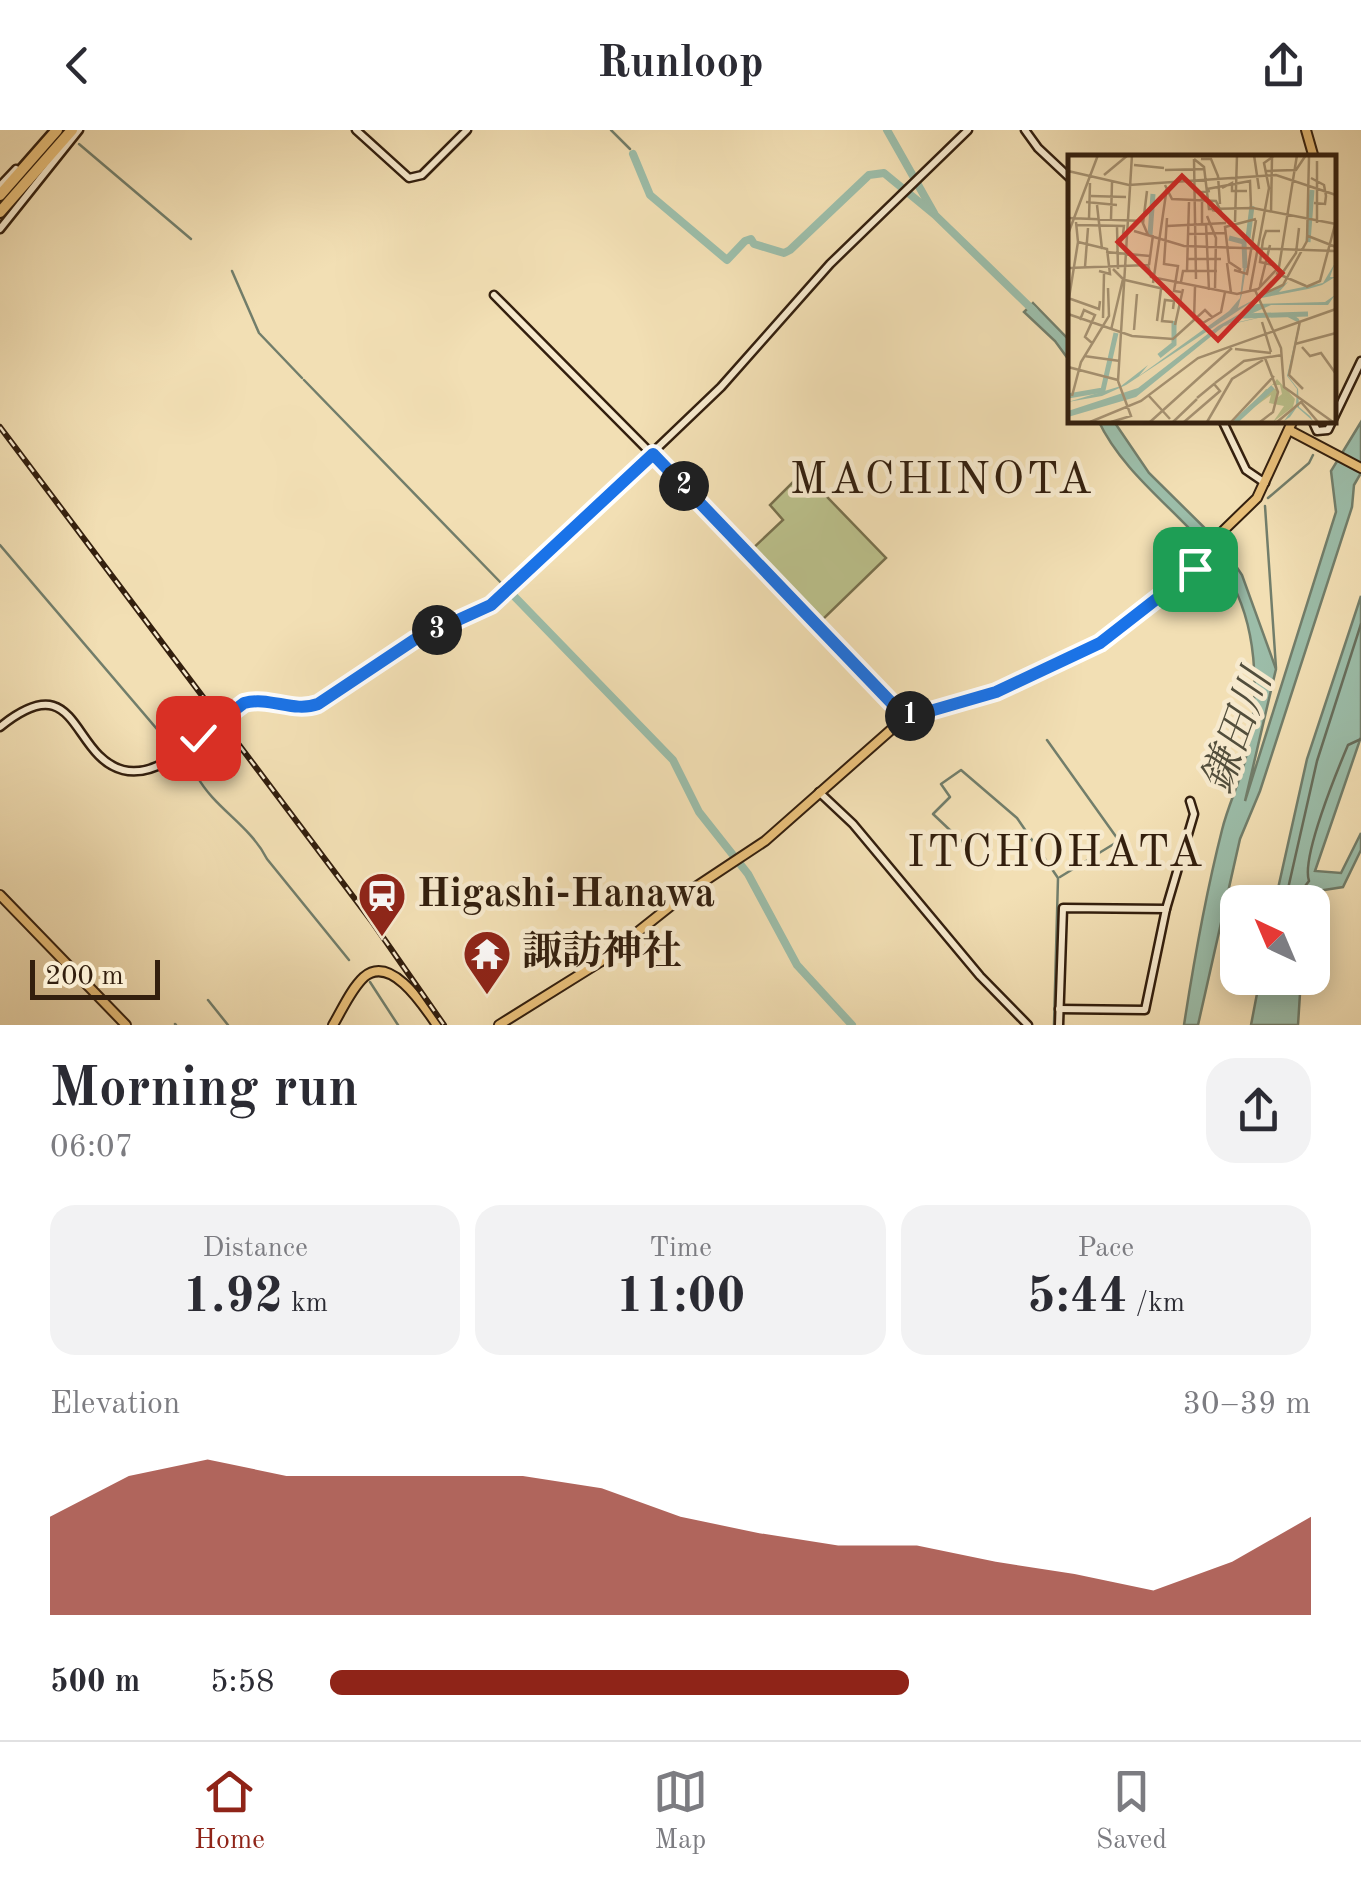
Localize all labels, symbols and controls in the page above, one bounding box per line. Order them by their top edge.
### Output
icon: back [50,38,105,93]
icon: share [1256,38,1311,93]
text: Runloop [597,42,764,87]
inset map [1068,155,1336,422]
district label: MACHINOTA [790,459,1094,504]
pin: 2 [659,461,709,511]
text: 2 [676,472,692,500]
pin [1153,527,1238,612]
icon: arrive [1168,542,1223,597]
pin: 3 [412,605,462,655]
text: 3 [429,616,445,644]
water label: 鎌田川 [1194,660,1282,798]
pin: 1 [885,691,935,741]
pin [156,696,241,781]
text: 1 [902,702,918,730]
icon: check [171,711,226,766]
district label: ITCHOHATA [907,832,1205,877]
station icon: Higashi-Hanawa [356,870,408,938]
place label: Higashi-Hanawa [417,876,715,916]
north arrow [1220,885,1330,995]
map controls [1220,885,1330,995]
temple icon: 諏訪神社 [461,928,513,996]
place label: 諏訪神社 [522,930,682,974]
scale bar [30,955,160,1000]
text: 200 m [45,963,124,991]
button: share [1206,1058,1311,1163]
text: Morning run [50,1063,359,1118]
text: 06:07 [50,1132,133,1164]
text: Distance [202,1235,308,1263]
text: Time [649,1235,712,1263]
text: Pace [1077,1235,1134,1263]
text: 1.92 [182,1273,283,1323]
text: 11:00 [615,1273,745,1323]
text: 5:44 [1027,1273,1128,1323]
text: km [283,1290,328,1318]
text: /km [1128,1290,1185,1318]
text: Elevation [50,1389,180,1421]
text: 30–39 m [1183,1389,1311,1421]
text: 500 m [50,1667,140,1699]
text: 5:58 [210,1667,275,1699]
tab: Home [194,1764,265,1859]
tab: Map [653,1764,708,1859]
tab: Saved [1096,1764,1167,1859]

